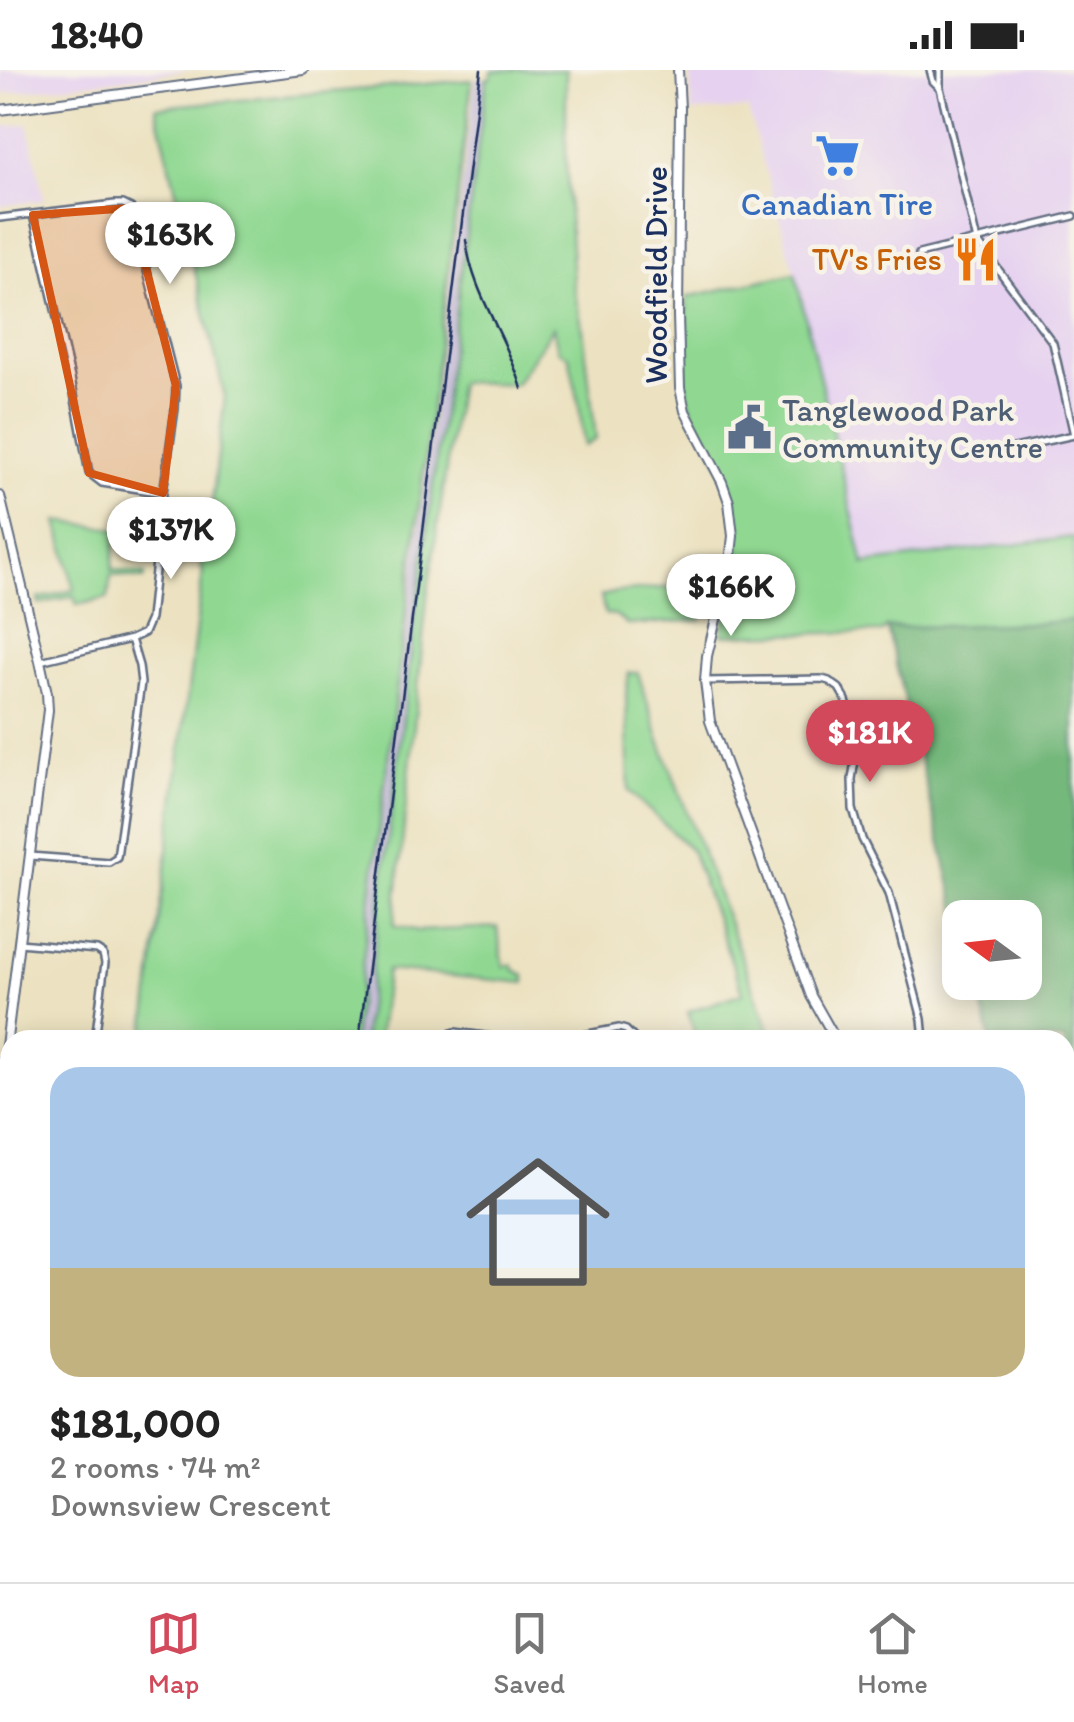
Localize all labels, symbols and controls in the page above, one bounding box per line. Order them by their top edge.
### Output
text: 18:40 [50,12,144,58]
supermarket icon: Canadian Tire [813,132,861,180]
street label: Woodfield Drive [637,166,675,384]
place label: Canadian Tire [741,185,933,223]
pin: $163K [100,202,240,287]
text: $163K [127,215,213,253]
restaurant icon: TV's Fries [951,235,999,283]
place label: TV's Fries [812,240,942,278]
place label: Tanglewood Park Community Centre [782,391,1043,466]
public building icon: Tanglewood Park Community Centre [725,404,773,452]
pin: $137K [101,497,241,582]
text: $137K [129,510,213,548]
pin: $166K [661,554,801,639]
text: $166K [688,567,774,605]
pin: $181K [800,700,940,785]
text: $181K [828,713,912,751]
north arrow [942,900,1042,1000]
map controls [942,900,1042,1000]
icon: home [448,1132,628,1312]
text: $181,000 [50,1397,221,1448]
text: 2 rooms · 74 m² [50,1448,261,1486]
text: Downsview Crescent [50,1486,331,1524]
tab: Map [146,1606,201,1700]
tab: Saved [493,1606,565,1700]
tab: Home [857,1606,928,1700]

